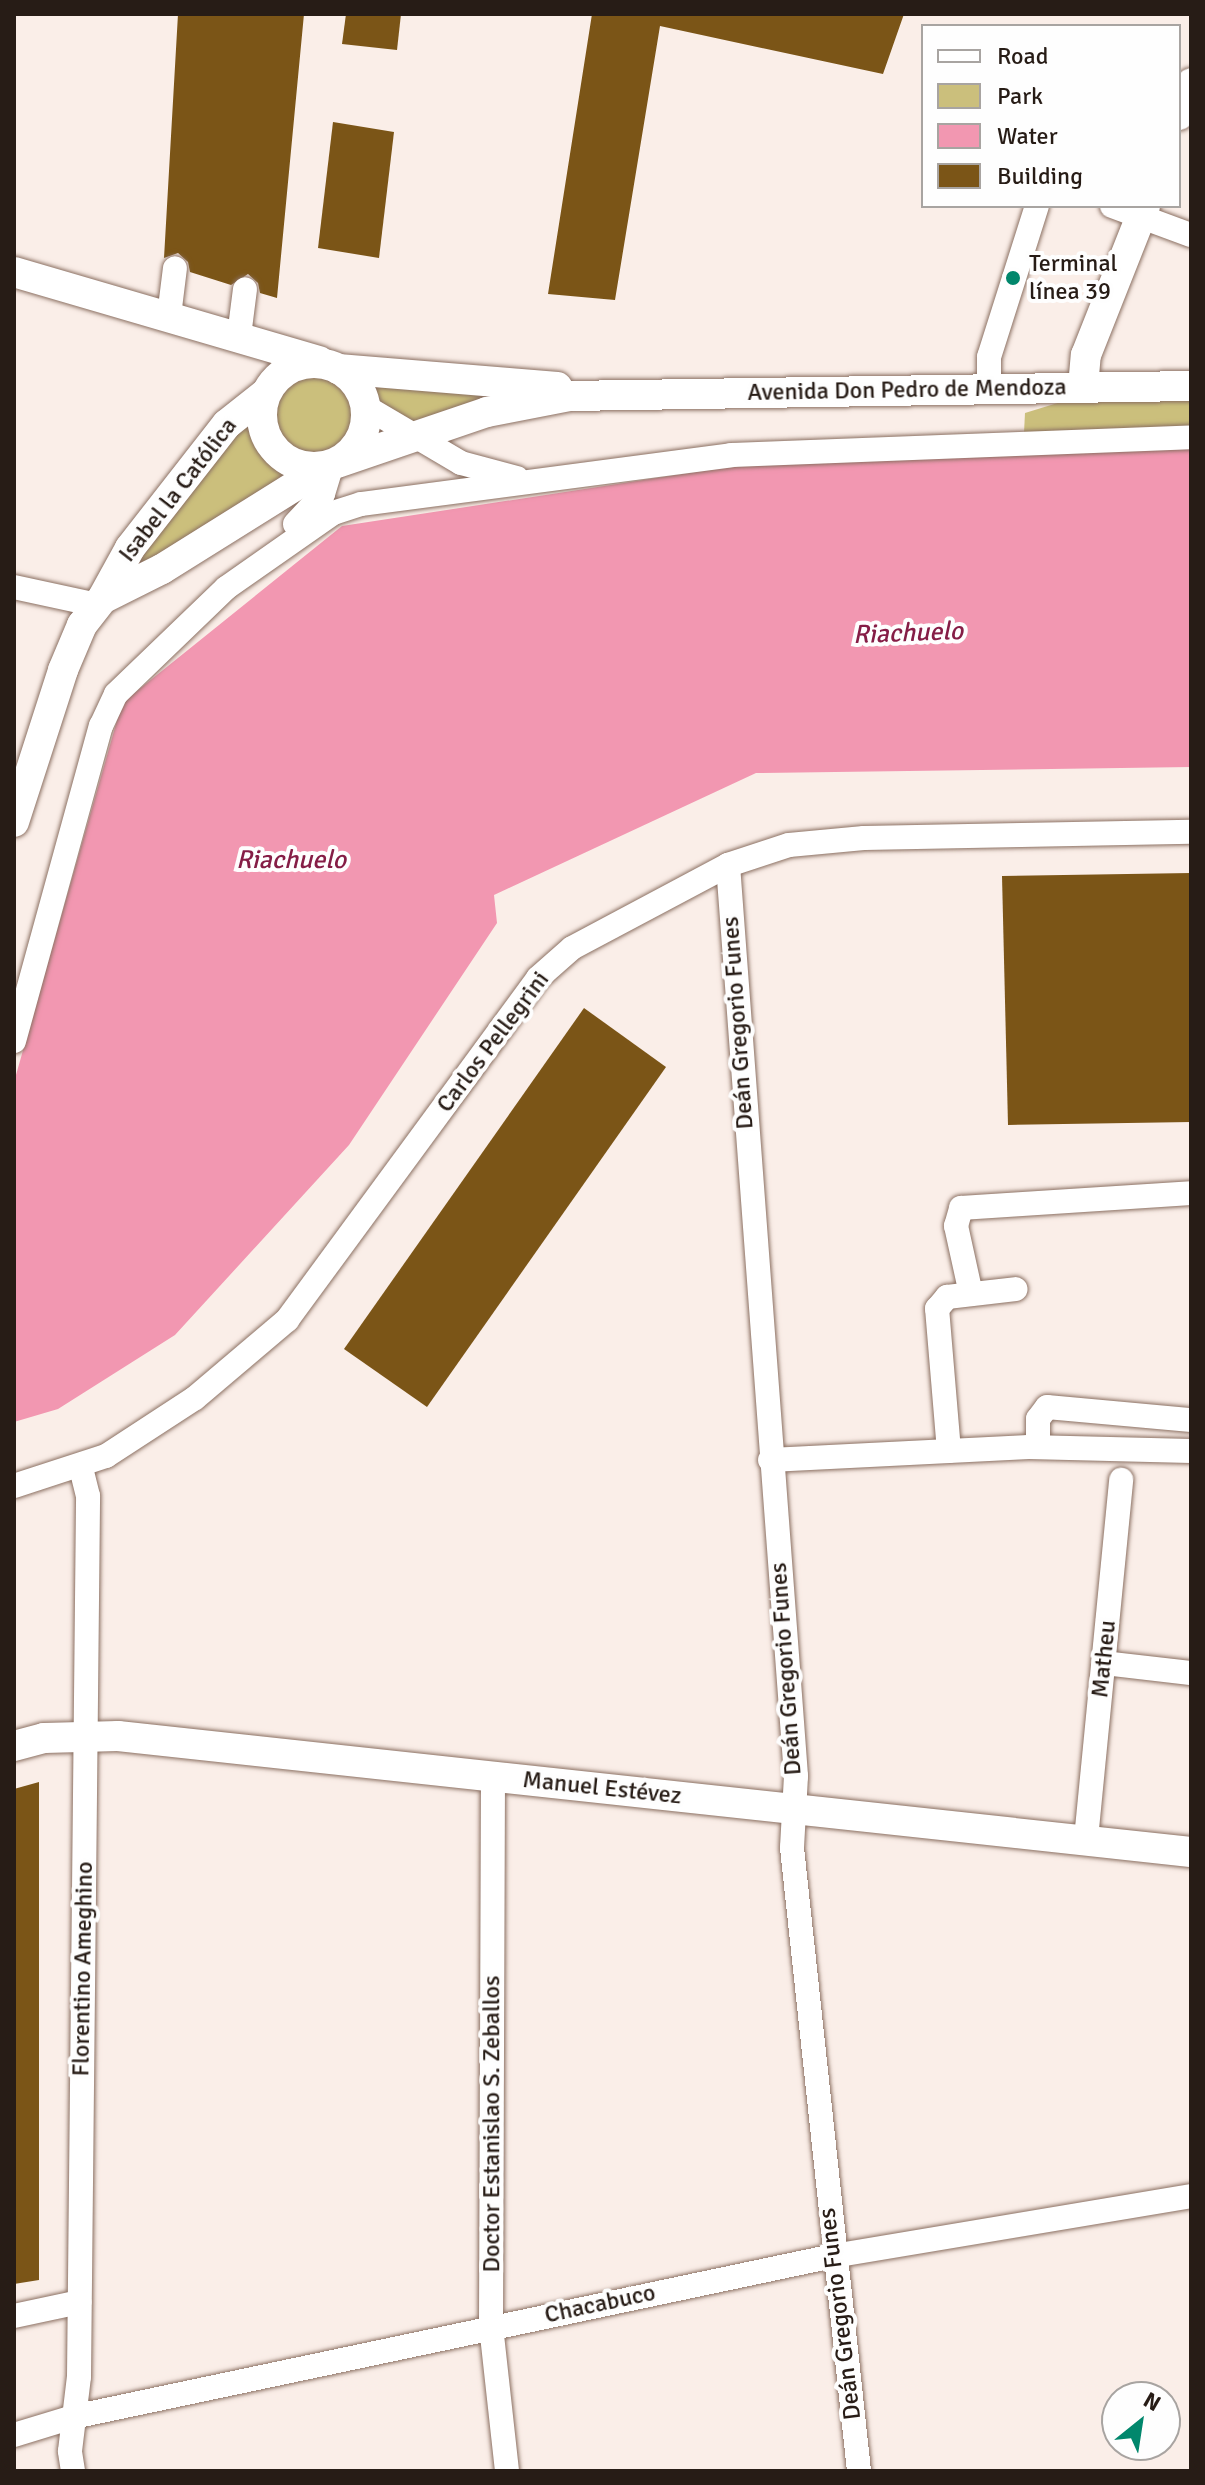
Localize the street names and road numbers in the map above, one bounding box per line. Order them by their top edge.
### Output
street label: Avenida Don Pedro de Mendoza [747,373,1067,407]
street label: Isabel la Católica [113,412,243,568]
street label: Deán Gregorio Funes [716,916,760,1130]
street label: Carlos Pellegrini [431,966,555,1118]
street label: Deán Gregorio Funes [764,1562,808,1776]
street label: Matheu [1086,1619,1122,1699]
street label: Manuel Estévez [521,1765,683,1811]
street label: Florentino Ameghino [67,1861,99,2077]
street label: Doctor Estanislao S. Zeballos [478,1976,506,2272]
street label: Deán Gregorio Funes [813,2206,867,2422]
street label: Chacabuco [542,2278,658,2330]

